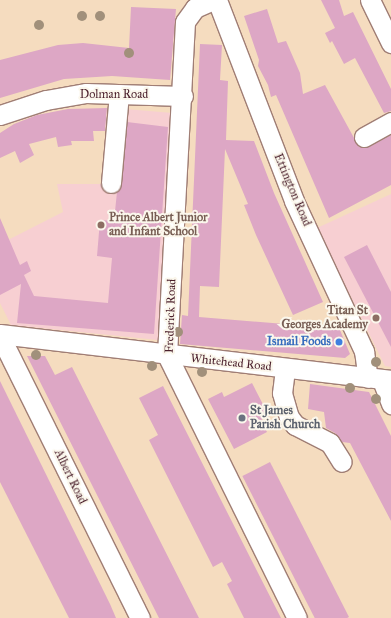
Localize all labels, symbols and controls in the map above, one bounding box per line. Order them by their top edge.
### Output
street label: Dolman Road [80,88,148,102]
street label: Ettington Road [270,152,314,228]
place label: Prince Albert Junior and Infant School [109,211,208,239]
marker: Prince Albert Junior and Infant School [96,220,106,230]
street label: Frederick Road [163,279,179,353]
place label: Titan St Georges Academy [281,304,368,332]
marker: Titan St Georges Academy [371,313,381,323]
place label: Ismail Foods [267,335,331,349]
marker: Ismail Foods [334,337,344,347]
street label: Whitehead Road [190,352,272,374]
place label: St James Parish Church [250,404,320,432]
marker: St James Parish Church [237,413,247,423]
street label: Albert Road [51,447,89,507]

